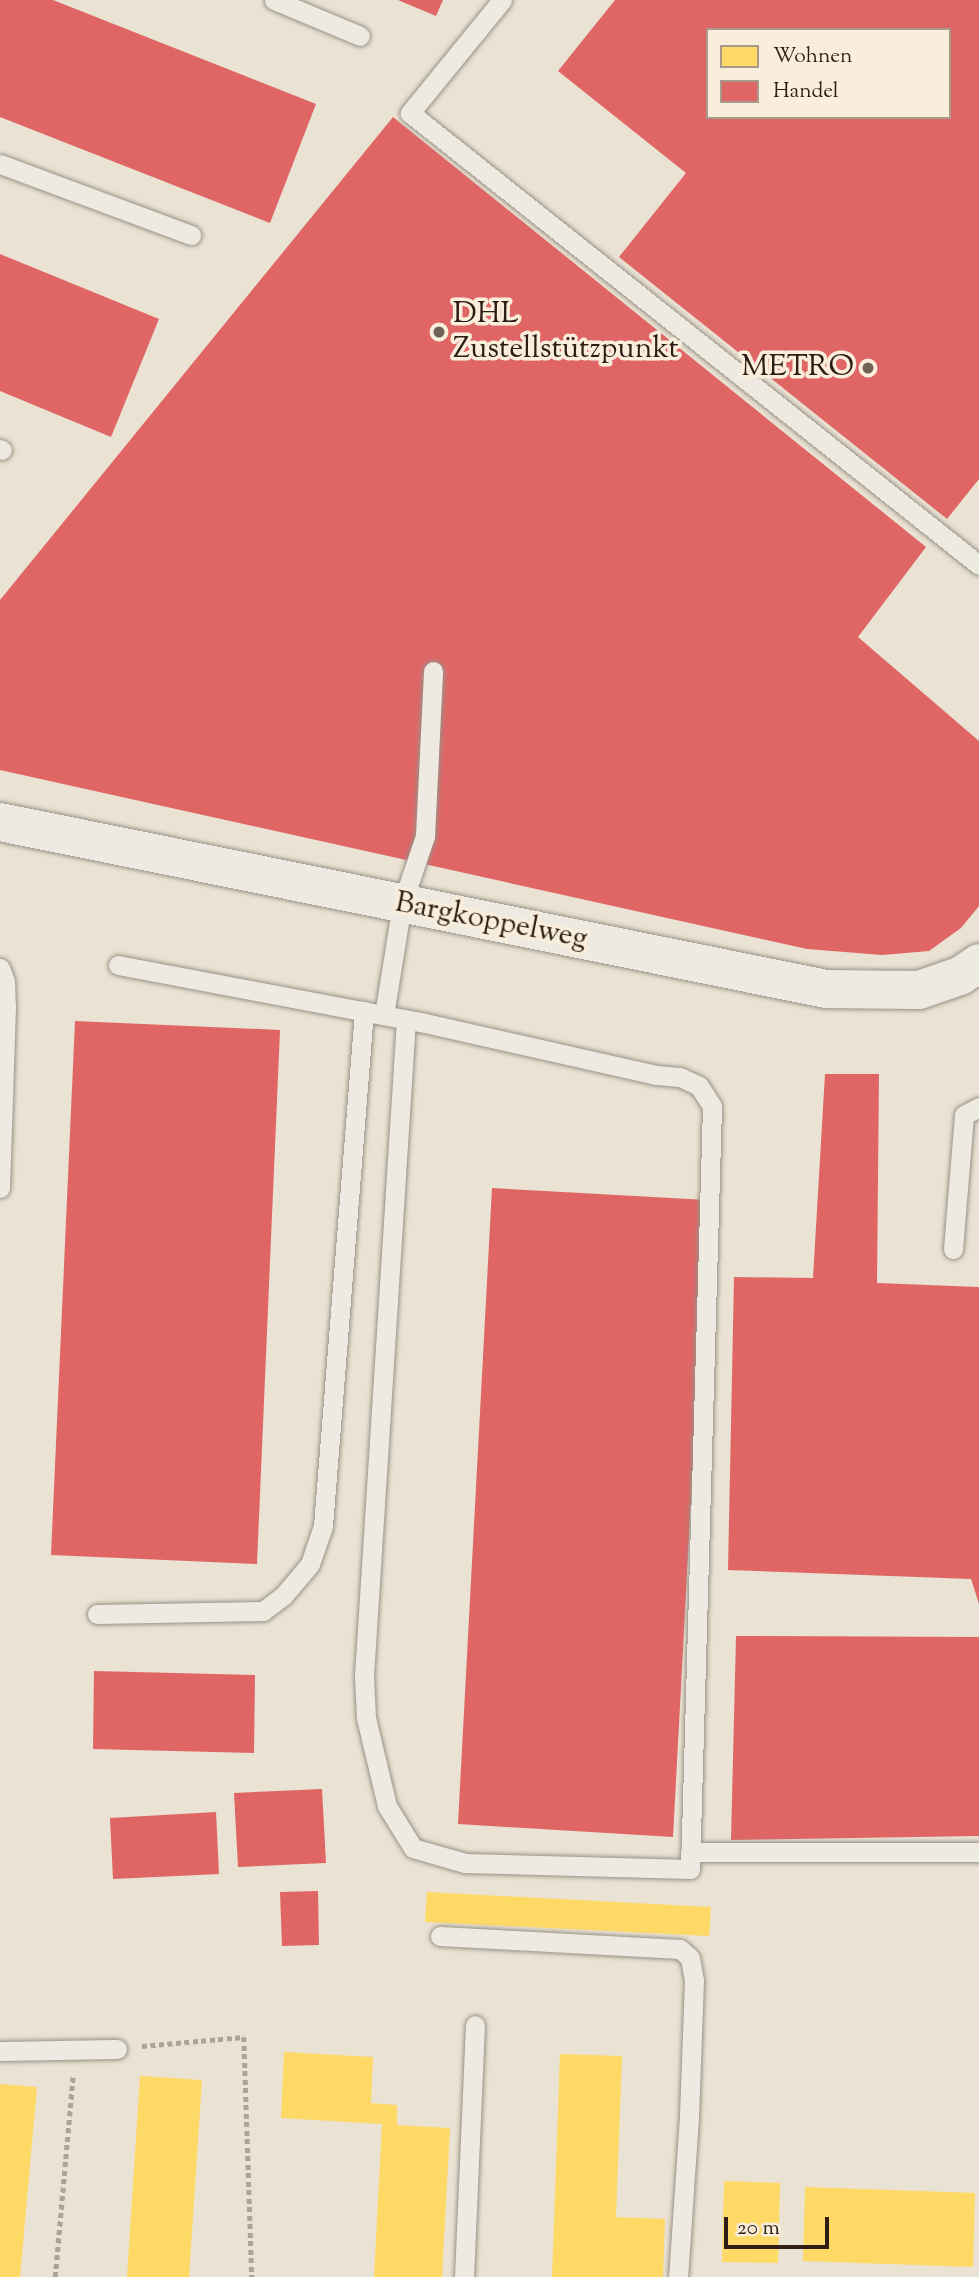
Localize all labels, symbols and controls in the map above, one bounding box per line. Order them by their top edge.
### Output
legend [706,28,951,119]
text: Wohnen [773,42,852,72]
text: Handel [773,77,839,107]
place label: DHL Zustellstützpunkt [453,297,679,368]
marker: DHL Zustellstützpunkt [431,324,447,340]
place label: METRO [741,350,854,386]
marker: METRO [860,360,876,376]
street label: Bargkoppelweg [392,886,590,958]
scale bar [727,2204,832,2248]
text: 20 m [737,2214,780,2244]

